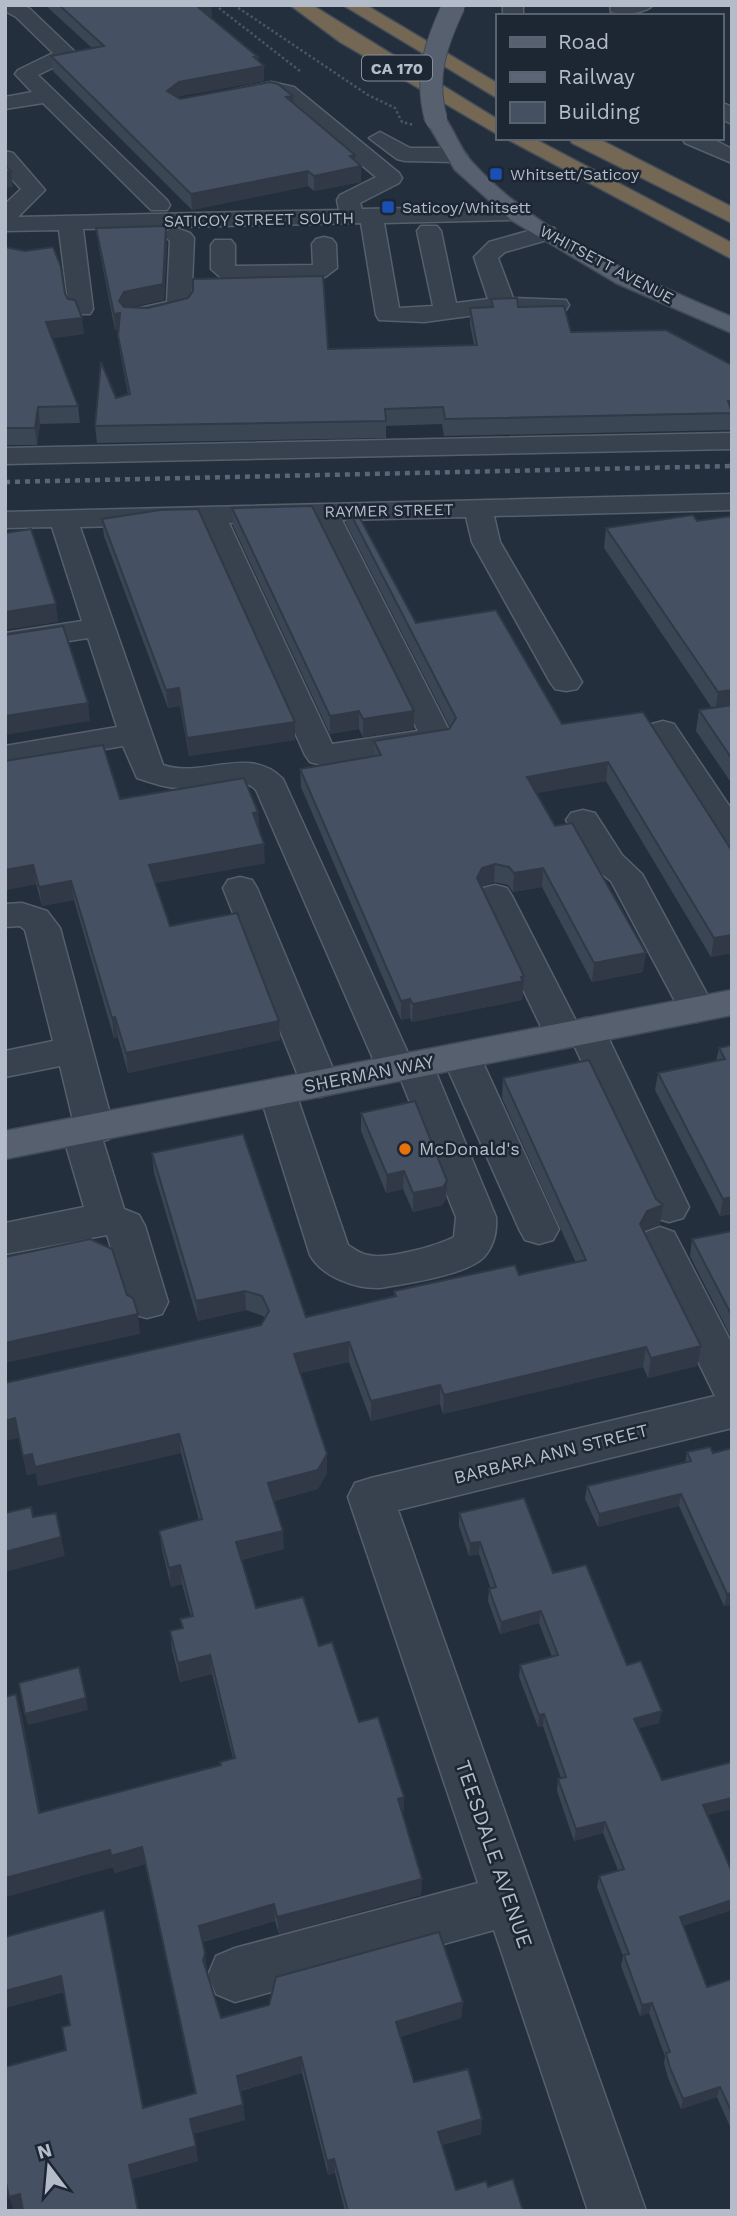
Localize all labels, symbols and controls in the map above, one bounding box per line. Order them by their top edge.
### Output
legend [496,14,723,140]
text: Road [558,29,609,54]
road number: CA 170 [362,55,432,80]
text: Railway [558,64,635,89]
text: Building [558,99,640,124]
place label: Whitsett/Saticoy [510,165,640,184]
marker: Whitsett/Saticoy [488,166,504,182]
place label: Saticoy/Whitsett [402,198,531,217]
marker: Saticoy/Whitsett [380,199,396,215]
street label: SATICOY STREET SOUTH [164,208,354,231]
street label: WHITSETT AVENUE [537,221,677,308]
street label: RAYMER STREET [324,500,454,521]
street label: SHERMAN WAY [302,1050,436,1096]
place label: McDonald's [419,1138,520,1159]
marker: McDonald's [397,1141,413,1157]
street label: BARBARA ANN STREET [452,1419,650,1488]
street label: TEESDALE AVENUE [451,1757,538,1951]
north arrow [14,2132,84,2202]
text: N [35,2138,54,2164]

